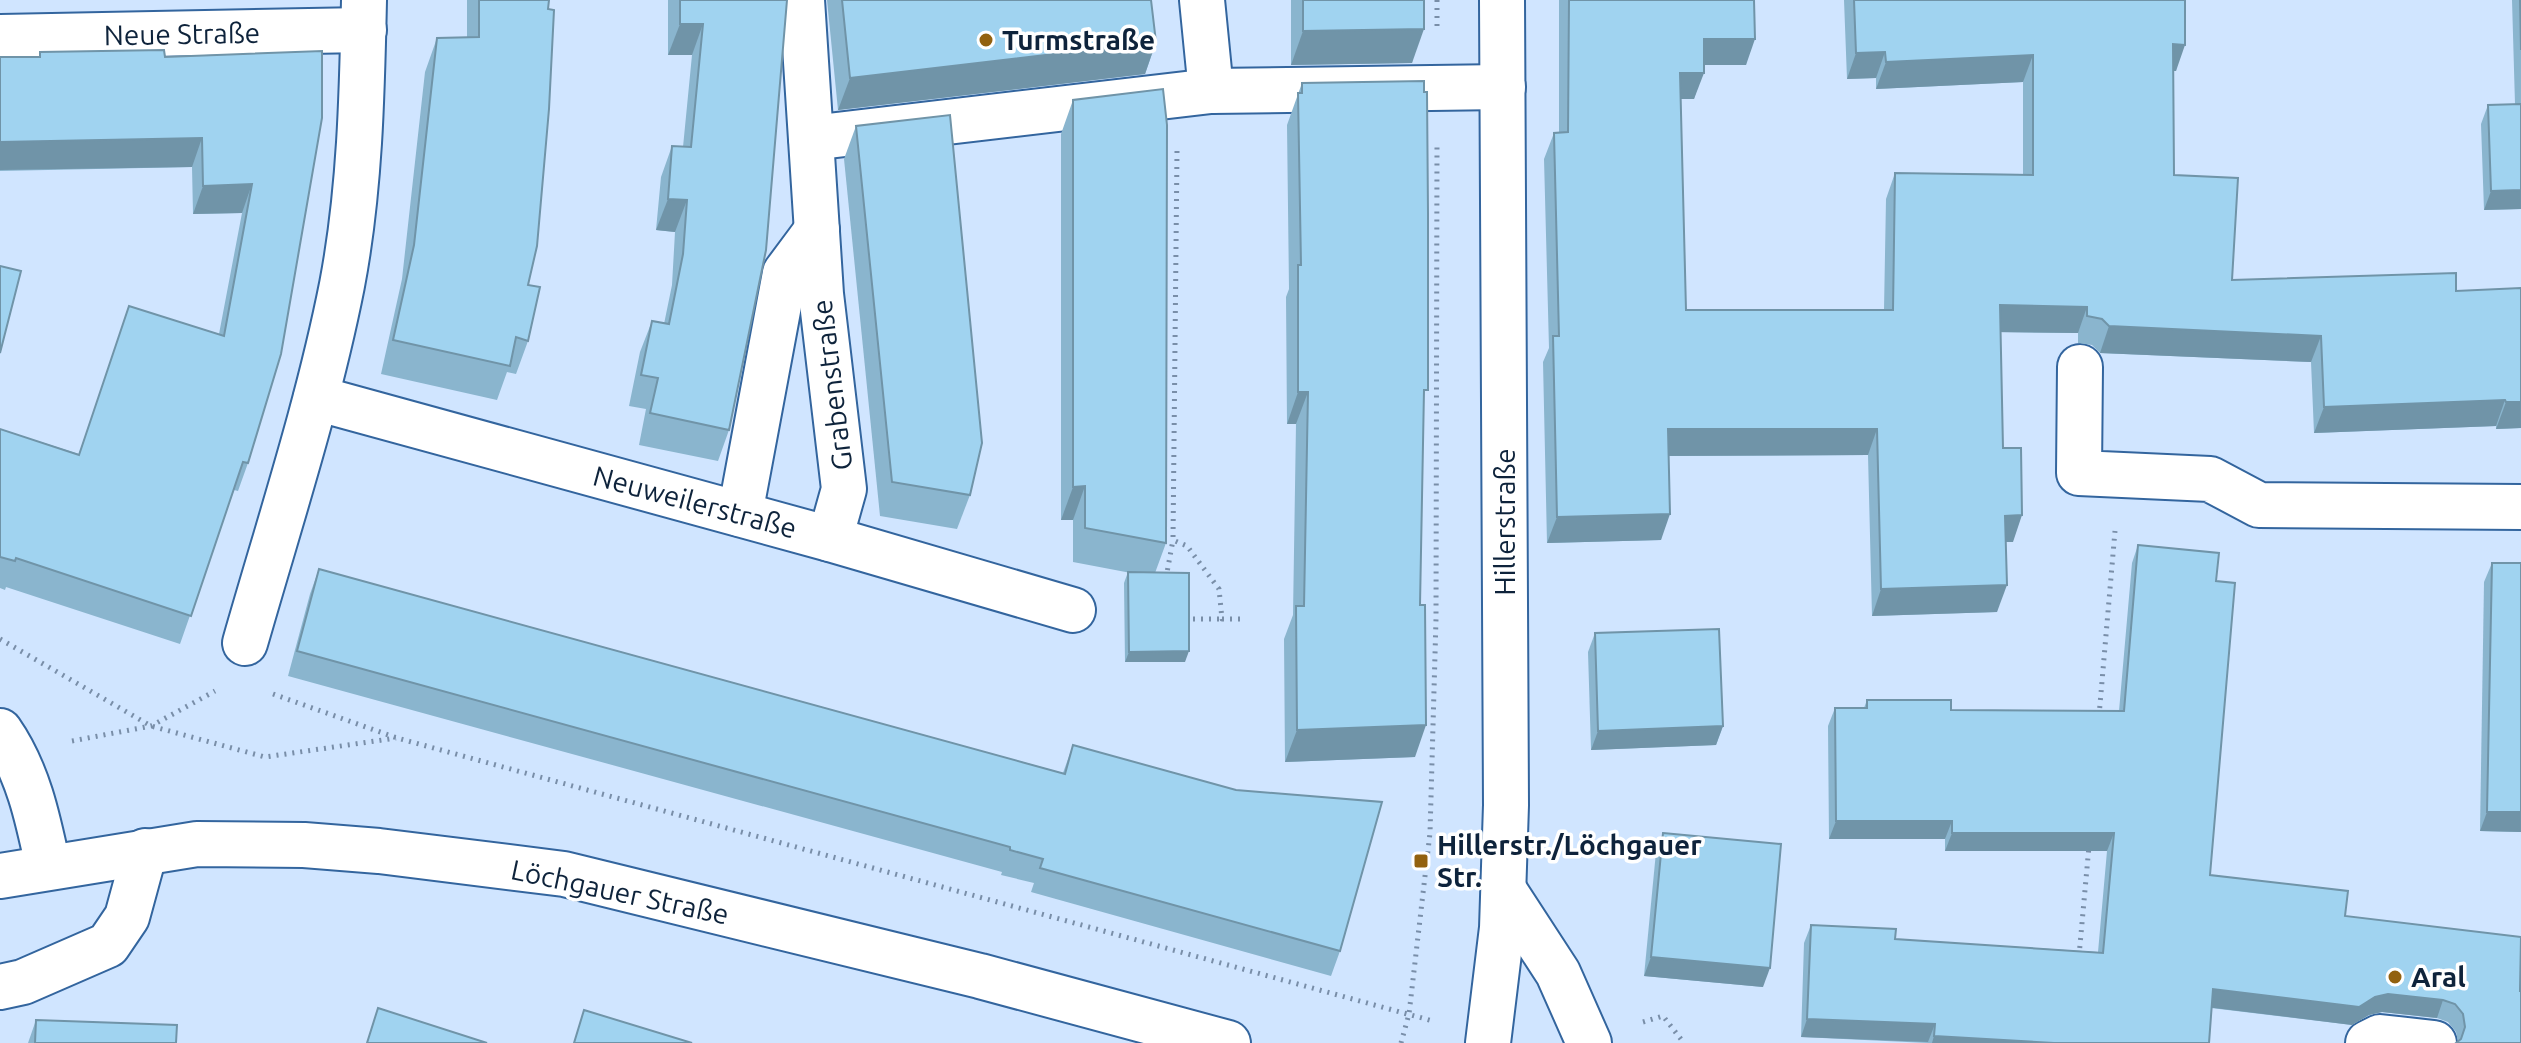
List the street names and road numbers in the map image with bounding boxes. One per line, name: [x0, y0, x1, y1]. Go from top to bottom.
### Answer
street label: Neue Straße: [104, 17, 260, 50]
street label: Grabenstraße: [806, 298, 857, 472]
street label: Hillerstraße: [1489, 448, 1520, 596]
street label: Neuweilerstraße: [590, 459, 800, 544]
street label: Löchgauer Straße: [509, 853, 732, 930]

